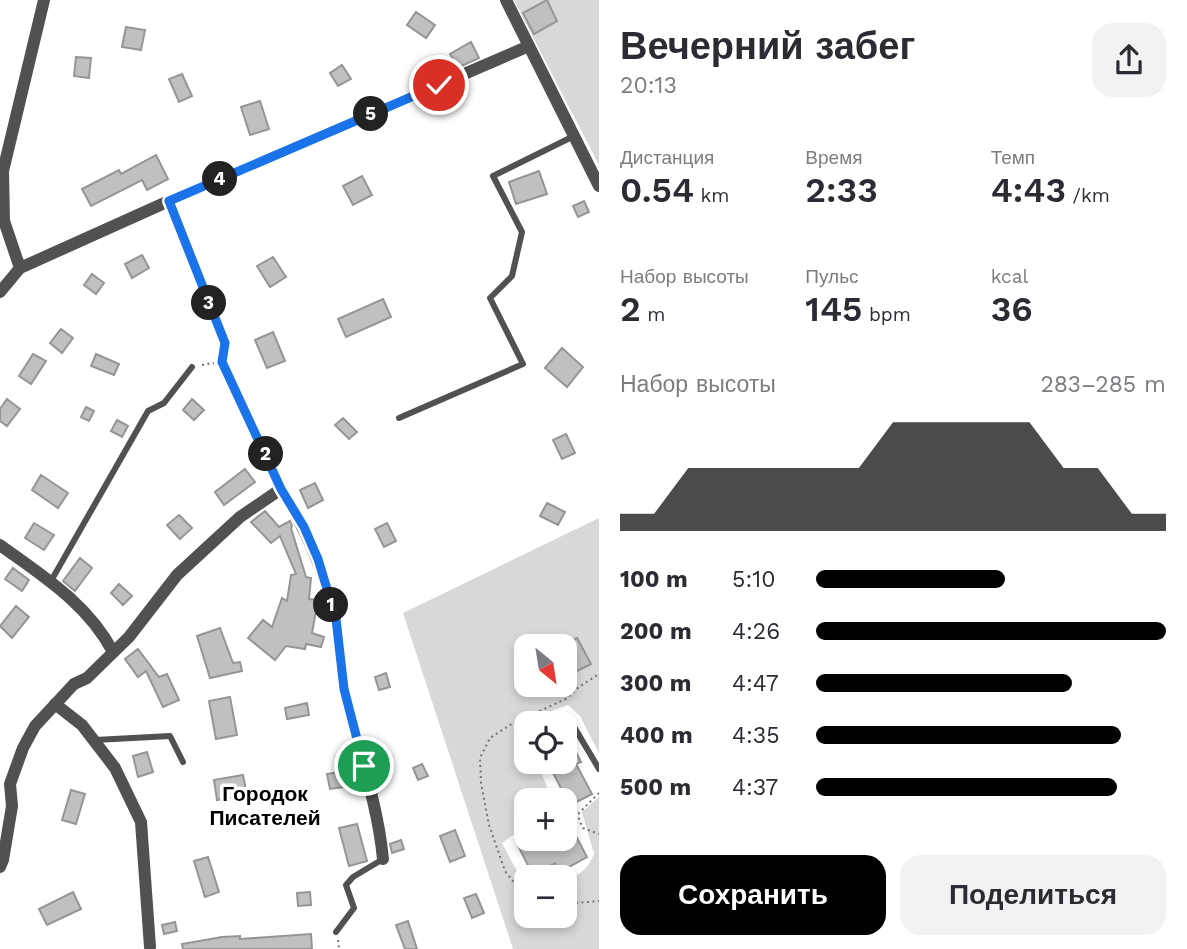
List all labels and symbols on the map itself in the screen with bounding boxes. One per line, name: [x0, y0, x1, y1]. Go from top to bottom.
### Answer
pin: [409, 55, 469, 115]
pin: 5: [354, 96, 388, 132]
pin: 4: [202, 162, 238, 196]
pin: 3: [192, 286, 227, 320]
pin: 2: [248, 436, 284, 472]
pin: 1: [314, 588, 348, 622]
north arrow: [514, 634, 578, 696]
pin: [334, 736, 394, 796]
district label: Городок Писателей: [209, 781, 321, 830]

